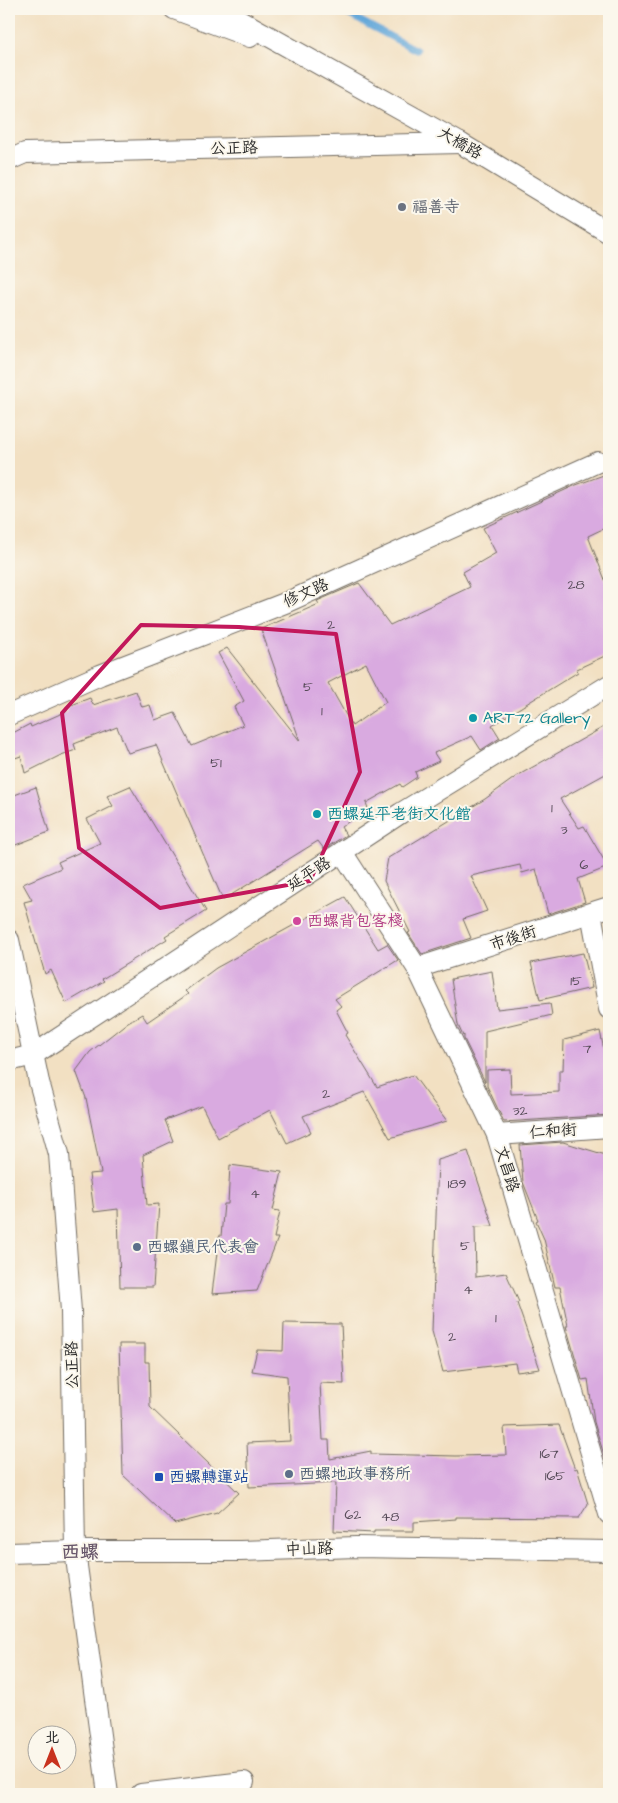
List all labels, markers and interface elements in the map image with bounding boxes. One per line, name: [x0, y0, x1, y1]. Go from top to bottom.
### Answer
street label: 大橋路: [434, 121, 486, 165]
street label: 公正路: [210, 137, 258, 159]
place label: 福善寺: [412, 196, 460, 218]
marker: 福善寺: [396, 201, 408, 213]
street label: 修文路: [280, 573, 332, 613]
house number: 28: [567, 575, 585, 595]
house number: 2: [327, 615, 335, 635]
house number: 5: [303, 677, 313, 697]
house number: 1: [321, 701, 323, 721]
place label: ART72 Gallery: [483, 707, 591, 730]
marker: ART72 Gallery: [467, 712, 479, 724]
house number: 51: [210, 753, 222, 773]
house number: 1: [551, 798, 553, 818]
place label: 西螺延平老街文化館: [327, 803, 471, 825]
marker: 西螺延平老街文化館: [311, 808, 323, 820]
house number: 3: [560, 820, 568, 840]
street label: 延平路: [283, 852, 335, 896]
house number: 6: [580, 855, 589, 875]
place label: 西螺背包客棧: [307, 910, 403, 932]
marker: 西螺背包客棧: [291, 915, 303, 927]
street label: 市後街: [487, 920, 539, 956]
house number: 15: [570, 971, 582, 991]
house number: 7: [583, 1039, 592, 1059]
house number: 2: [322, 1084, 330, 1104]
house number: 32: [512, 1101, 528, 1121]
street label: 仁和街: [528, 1118, 578, 1144]
street label: 文昌路: [489, 1143, 525, 1195]
house number: 189: [448, 1174, 466, 1194]
house number: 4: [250, 1184, 260, 1204]
place label: 西螺鎮民代表會: [147, 1236, 259, 1258]
house number: 5: [460, 1236, 470, 1256]
marker: 西螺鎮民代表會: [131, 1241, 143, 1253]
house number: 4: [463, 1280, 473, 1300]
house number: 1: [495, 1308, 497, 1328]
house number: 2: [448, 1327, 456, 1347]
street label: 公正路: [61, 1341, 83, 1389]
house number: 167: [539, 1444, 559, 1464]
place label: 西螺地政事務所: [299, 1463, 411, 1485]
place label: 西螺轉運站: [169, 1466, 249, 1488]
house number: 165: [545, 1466, 565, 1486]
marker: 西螺地政事務所: [283, 1468, 295, 1480]
marker: 西螺轉運站: [153, 1471, 165, 1483]
house number: 62: [345, 1505, 361, 1525]
house number: 48: [381, 1507, 399, 1527]
street label: 中山路: [285, 1537, 333, 1561]
district label: 西螺: [61, 1539, 99, 1566]
north arrow: [28, 1726, 78, 1776]
text: 北: [45, 1728, 59, 1748]

